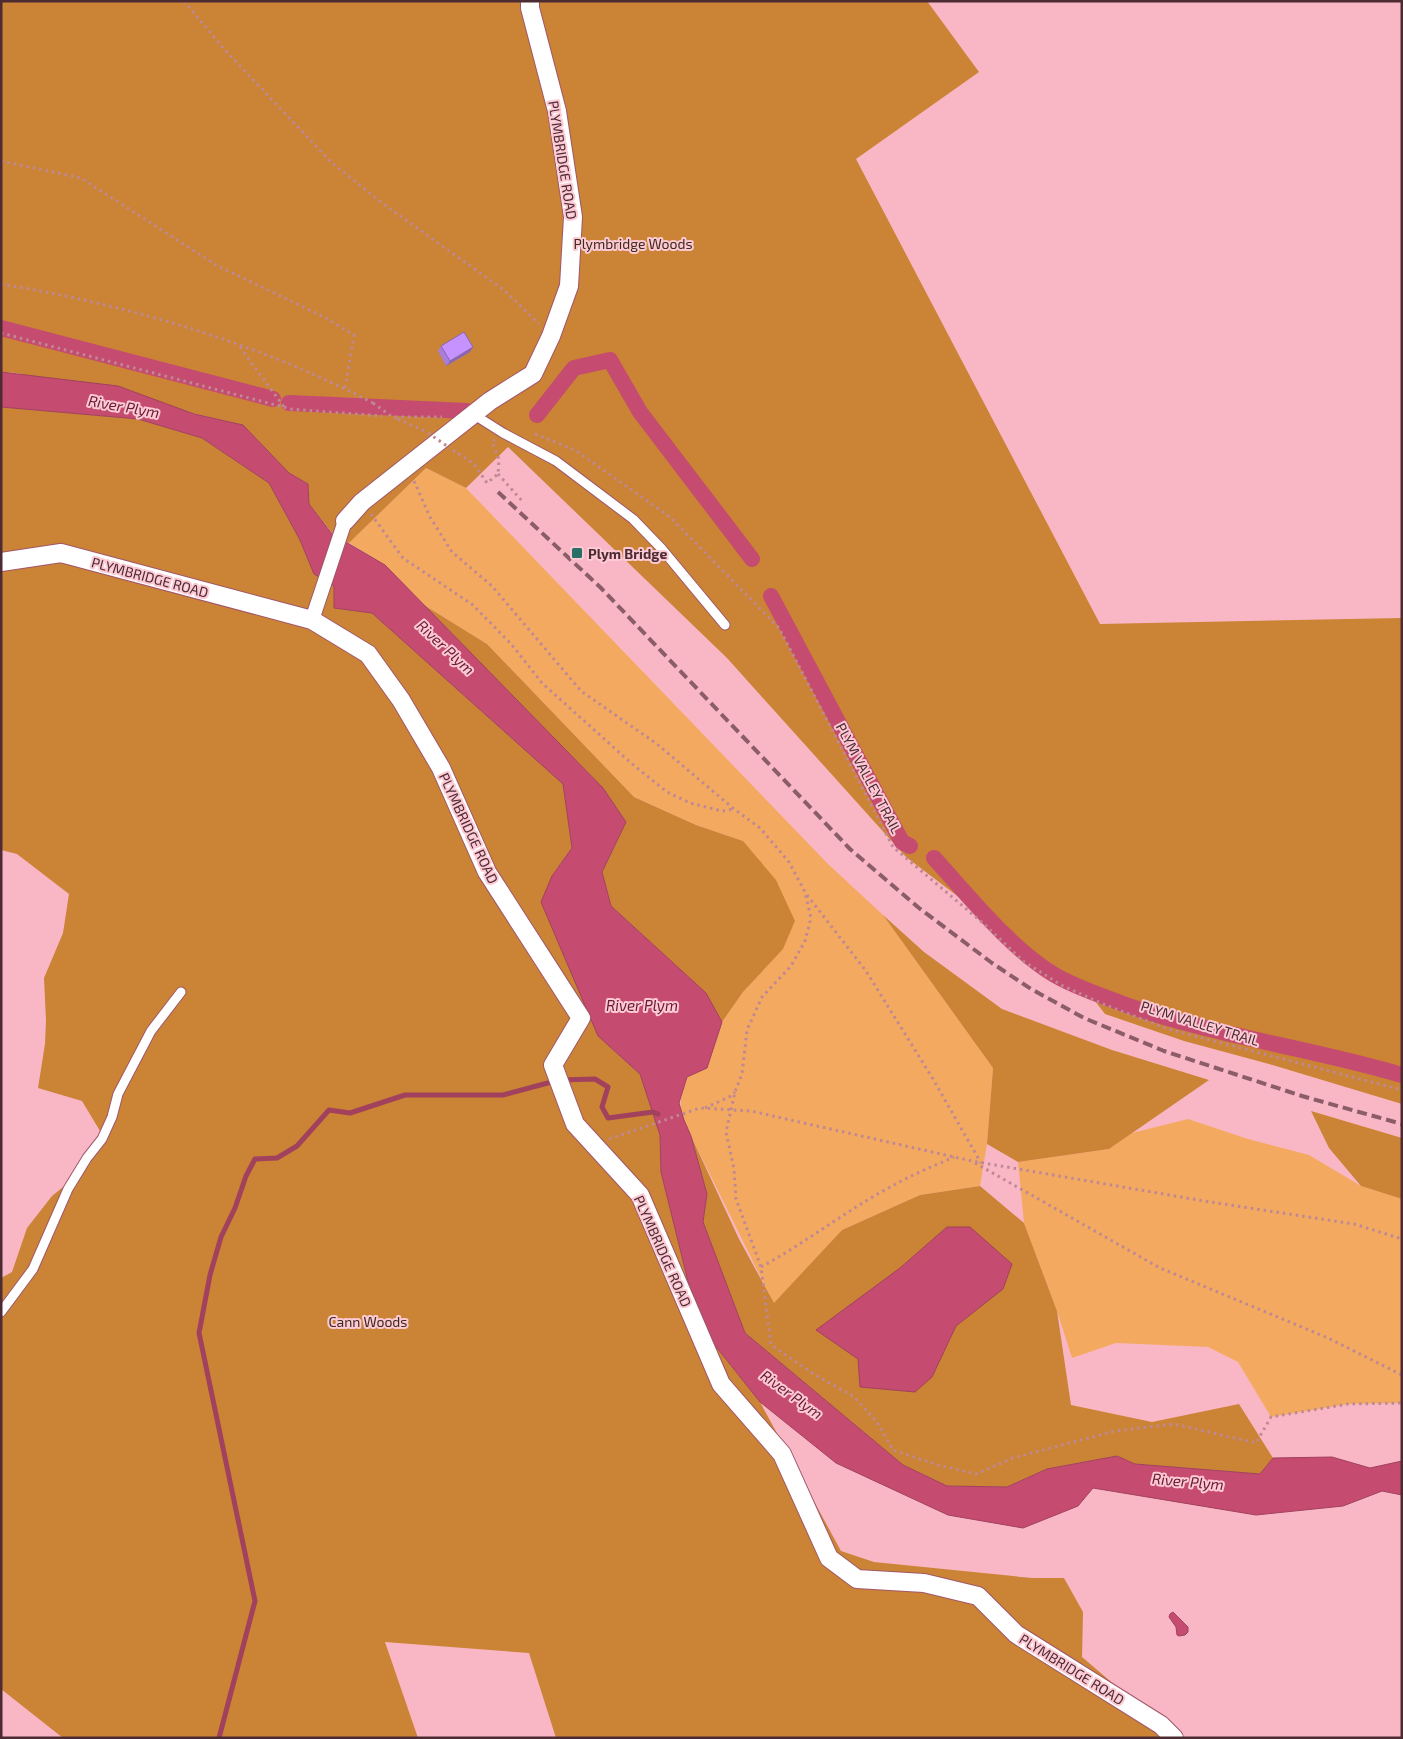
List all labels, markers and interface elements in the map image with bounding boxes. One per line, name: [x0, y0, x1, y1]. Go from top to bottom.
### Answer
street label: PLYMBRIDGE ROAD: [545, 99, 581, 221]
park label: Plymbridge Woods: [573, 235, 693, 252]
water label: River Plym: [87, 391, 161, 422]
place label: Plym Bridge: [588, 545, 667, 562]
marker: Plym Bridge: [570, 546, 584, 560]
street label: PLYMBRIDGE ROAD: [90, 553, 210, 601]
water label: River Plym: [413, 616, 478, 679]
street label: PLYM VALLEY TRAIL: [833, 720, 905, 836]
street label: PLYMBRIDGE ROAD: [436, 770, 502, 886]
water label: River Plym: [606, 996, 678, 1015]
street label: PLYM VALLEY TRAIL: [1139, 997, 1261, 1049]
street label: PLYMBRIDGE ROAD: [631, 1193, 695, 1309]
park label: Cann Woods: [329, 1313, 407, 1330]
water label: River Plym: [757, 1366, 826, 1423]
water label: River Plym: [1151, 1469, 1225, 1494]
street label: PLYMBRIDGE ROAD: [1016, 1630, 1128, 1708]

